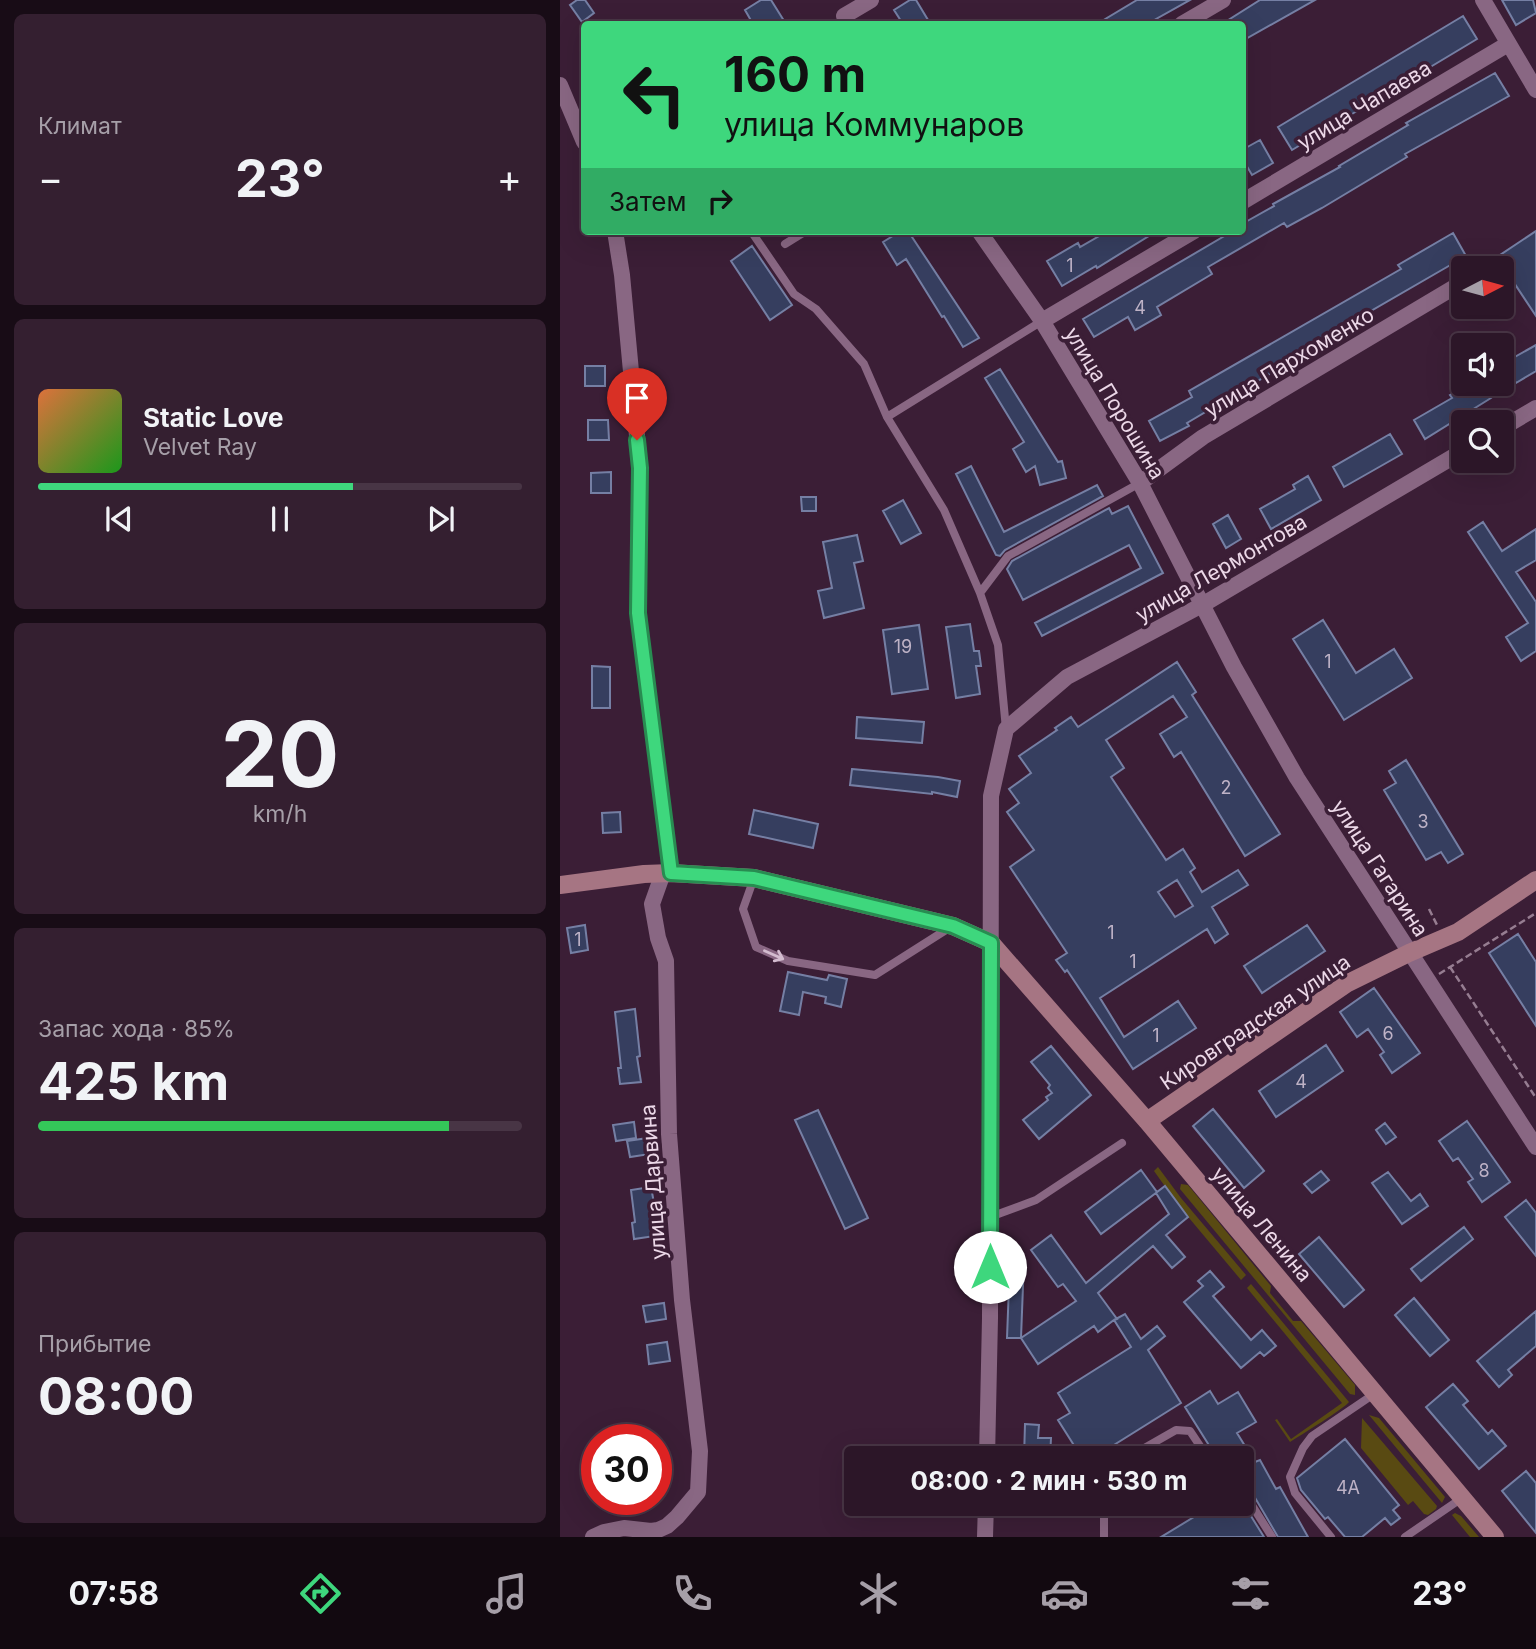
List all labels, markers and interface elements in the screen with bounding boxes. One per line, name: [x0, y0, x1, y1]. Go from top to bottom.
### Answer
text: 160 m: [724, 45, 866, 104]
icon: left: [609, 49, 700, 140]
street label: улица Чапаева: [1292, 55, 1436, 155]
text: улица Коммунаров: [724, 105, 1024, 144]
text: Климат: [38, 112, 122, 140]
text: 23°: [235, 147, 325, 210]
text: −: [38, 155, 63, 201]
text: +: [497, 155, 522, 201]
icon: right: [701, 182, 739, 220]
text: Затем: [609, 186, 687, 217]
house number: 1: [1066, 255, 1074, 276]
north arrow: [1451, 256, 1514, 318]
map controls: [1451, 256, 1514, 473]
house number: 4: [1134, 297, 1146, 318]
street label: улица Пархоменко: [1200, 302, 1378, 422]
street label: улица Порошина: [1060, 322, 1170, 484]
button: sound: [1451, 333, 1514, 396]
pin: [607, 368, 667, 440]
icon: arrive: [618, 379, 656, 417]
text: Static Love: [143, 402, 284, 433]
button: search: [1451, 410, 1514, 473]
text: Velvet Ray: [143, 433, 257, 461]
icon: previous: [100, 500, 138, 538]
icon: pause: [261, 500, 299, 538]
icon: next: [422, 500, 460, 538]
street label: улица Лермонтова: [1131, 509, 1311, 627]
house number: 19: [894, 636, 912, 657]
house number: 1: [1324, 651, 1332, 672]
text: 20: [221, 699, 339, 809]
house number: 2: [1221, 777, 1231, 798]
street label: улица Гагарина: [1326, 795, 1434, 941]
text: km/h: [253, 800, 307, 828]
house number: 3: [1417, 811, 1429, 832]
house number: 1: [1107, 922, 1115, 943]
house number: 1: [574, 929, 582, 950]
one-way arrow: [763, 949, 784, 962]
street label: Кировградская улица: [1155, 949, 1355, 1095]
house number: 1: [1129, 951, 1137, 972]
text: Запас хода · 85%: [38, 1015, 235, 1043]
house number: 6: [1382, 1023, 1394, 1044]
house number: 1: [1152, 1025, 1160, 1046]
text: 425 km: [38, 1050, 229, 1113]
house number: 4: [1295, 1071, 1307, 1092]
street label: улица Дарвина: [635, 1103, 671, 1261]
house number: 8: [1478, 1160, 1490, 1181]
street label: улица Ленина: [1207, 1161, 1317, 1287]
position arrow: [953, 1230, 1027, 1304]
text: Прибытие: [38, 1330, 151, 1358]
text: 08:00: [38, 1365, 194, 1428]
speed limit sign: 30: [581, 1424, 672, 1515]
text: 08:00 · 2 мин · 530 m: [910, 1465, 1188, 1496]
house number: 4А: [1336, 1477, 1360, 1498]
icon: directions: [296, 1569, 345, 1618]
icon: music: [482, 1569, 531, 1618]
icon: phone: [668, 1569, 717, 1618]
icon: climate: [854, 1569, 903, 1618]
icon: car: [1040, 1569, 1089, 1618]
icon: filters: [1226, 1569, 1275, 1618]
text: 07:58: [69, 1574, 159, 1613]
text: 23°: [1412, 1574, 1467, 1613]

